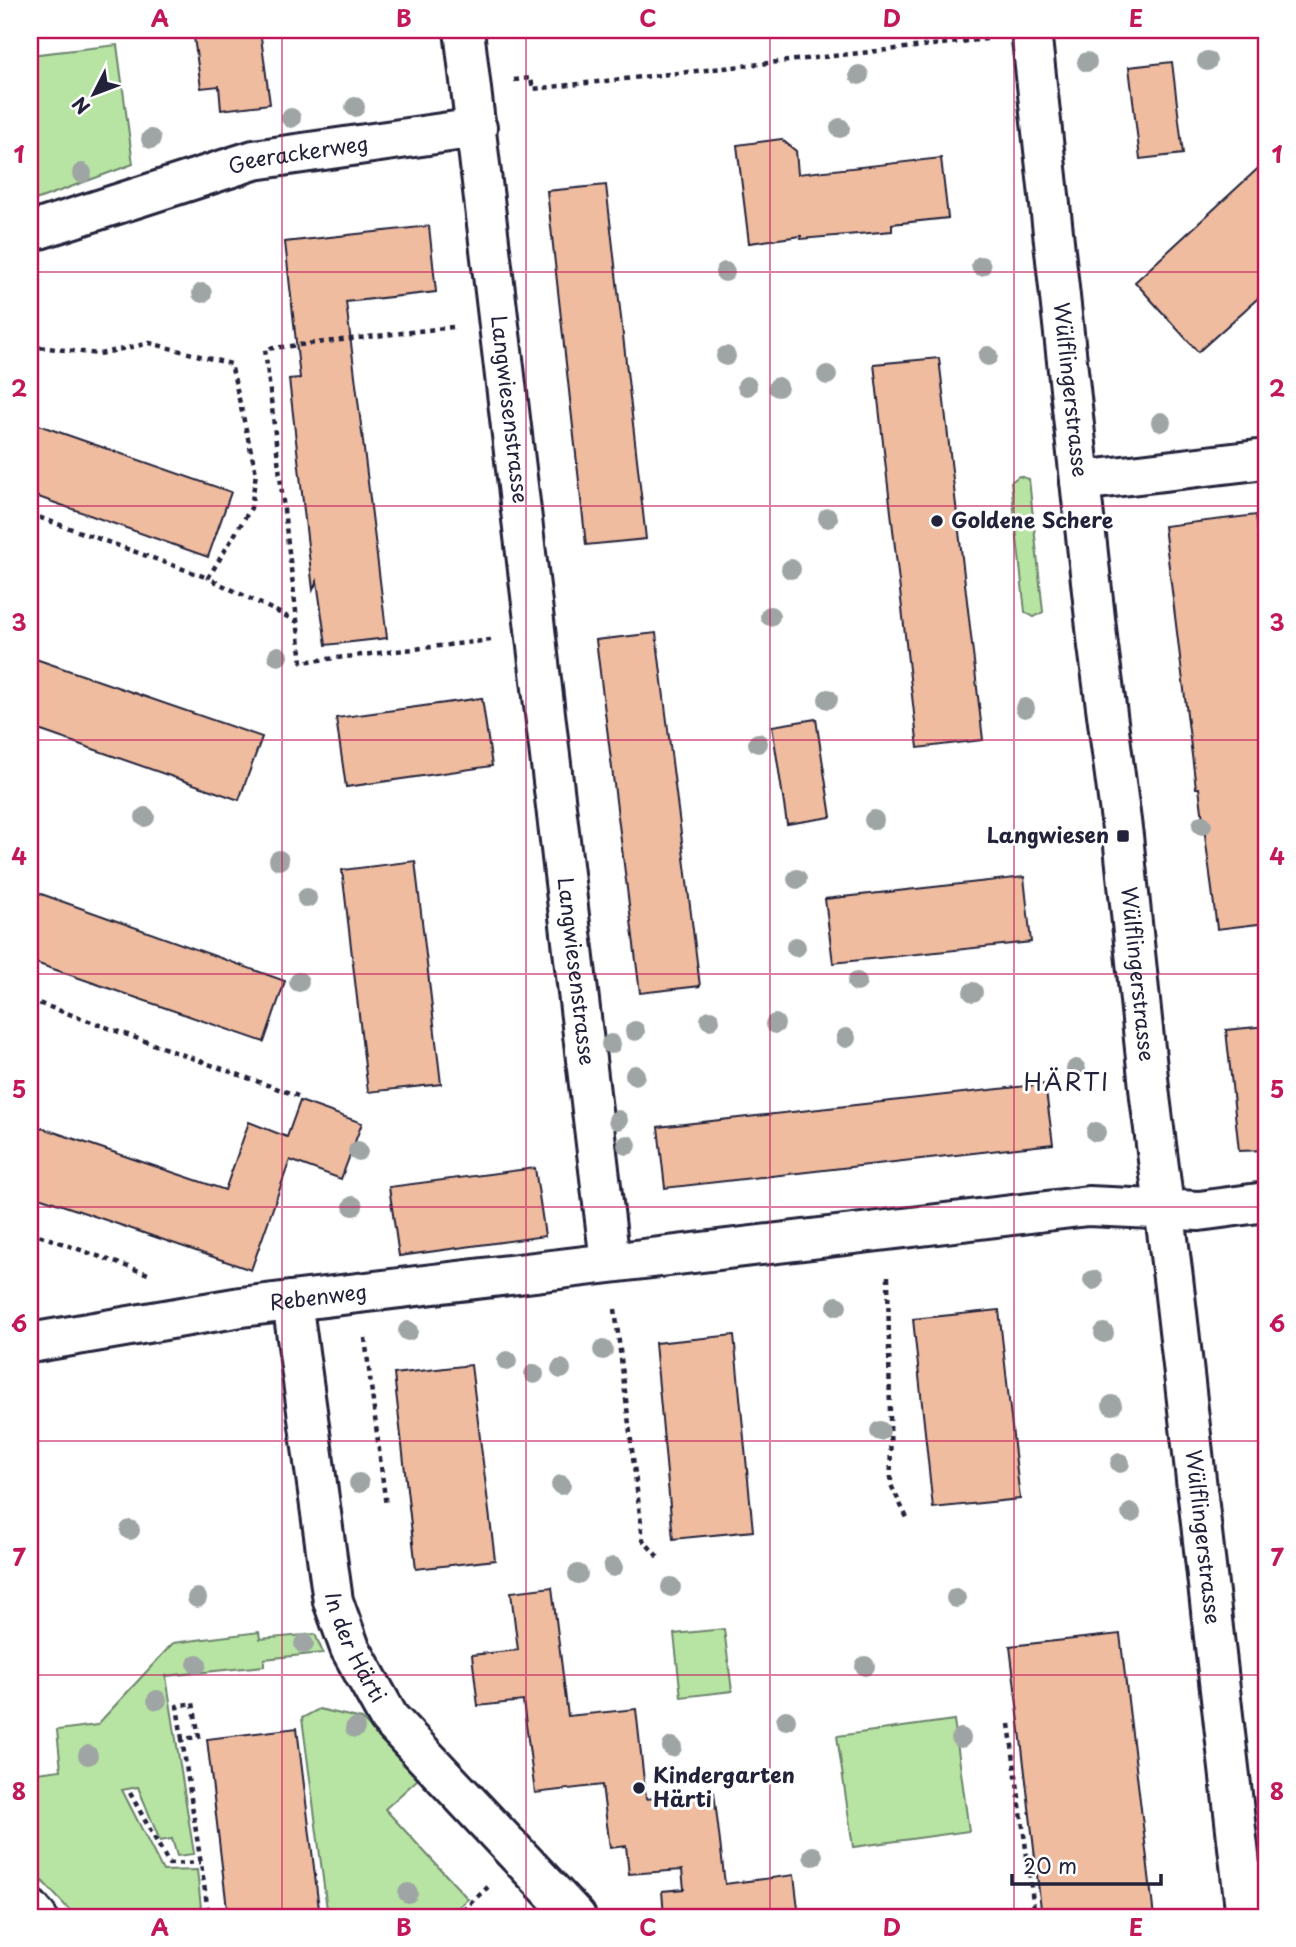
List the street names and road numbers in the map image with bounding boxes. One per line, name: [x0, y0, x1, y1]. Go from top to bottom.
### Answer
street label: Geerackerweg: [224, 126, 370, 181]
street label: Wülflingerstrasse: [1047, 301, 1098, 479]
street label: Langwiesenstrasse: [484, 313, 538, 505]
street label: Langwiesenstrasse: [551, 875, 605, 1067]
street label: Wülflingerstrasse: [1114, 885, 1164, 1063]
street label: Rebenweg: [268, 1274, 369, 1317]
street label: Wülflingerstrasse: [1179, 1448, 1230, 1626]
street label: In der Härti: [318, 1590, 395, 1708]

